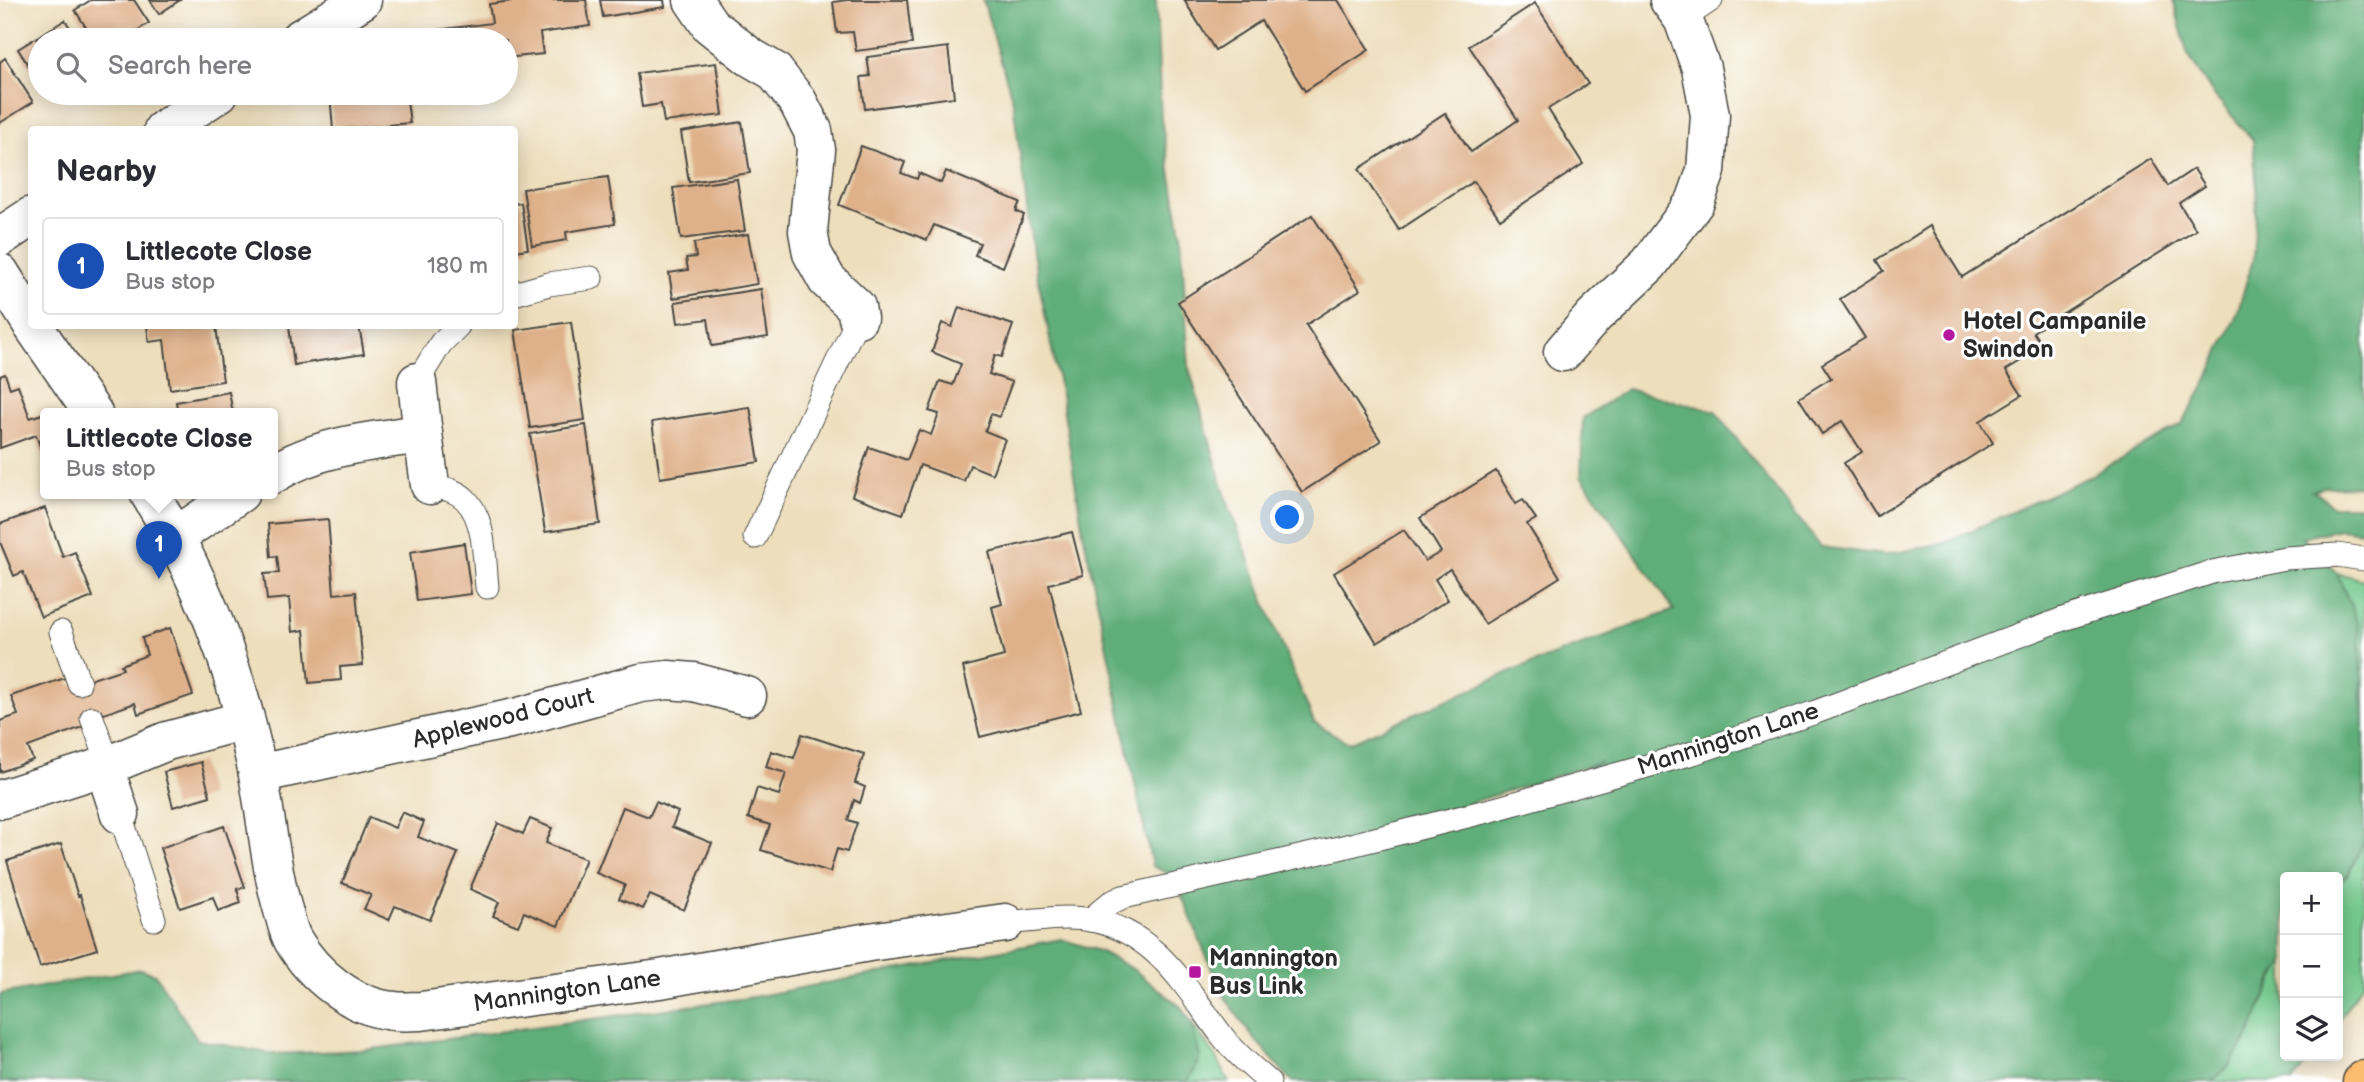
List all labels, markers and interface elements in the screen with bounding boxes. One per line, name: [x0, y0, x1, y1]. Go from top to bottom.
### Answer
search box: [28, 28, 518, 105]
icon: search: [52, 48, 90, 86]
text: Search here: [108, 51, 252, 82]
text: Nearby: [56, 154, 156, 190]
text: Littlecote Close: [125, 237, 312, 268]
text: 1: [76, 252, 86, 280]
text: 180 m: [427, 252, 488, 280]
text: Bus stop: [125, 268, 215, 296]
place label: Hotel Campanile Swindon: [1963, 307, 2147, 364]
marker: Hotel Campanile Swindon: [1941, 327, 1957, 343]
popup: [40, 408, 278, 499]
text: Littlecote Close: [65, 424, 253, 455]
text: Bus stop: [65, 455, 156, 483]
your location: [1270, 500, 1304, 534]
pin: 1: [136, 521, 182, 579]
street label: Applewood Court: [410, 681, 597, 755]
street label: Mannington Lane: [1634, 696, 1822, 782]
map controls: [2280, 872, 2343, 1061]
button: +: [2280, 872, 2343, 935]
button: −: [2280, 935, 2343, 998]
place label: Mannington Bus Link: [1209, 944, 1338, 1001]
street label: Mannington Lane: [471, 963, 663, 1019]
marker: Mannington Bus Link: [1187, 964, 1203, 980]
button: layers: [2280, 998, 2343, 1061]

